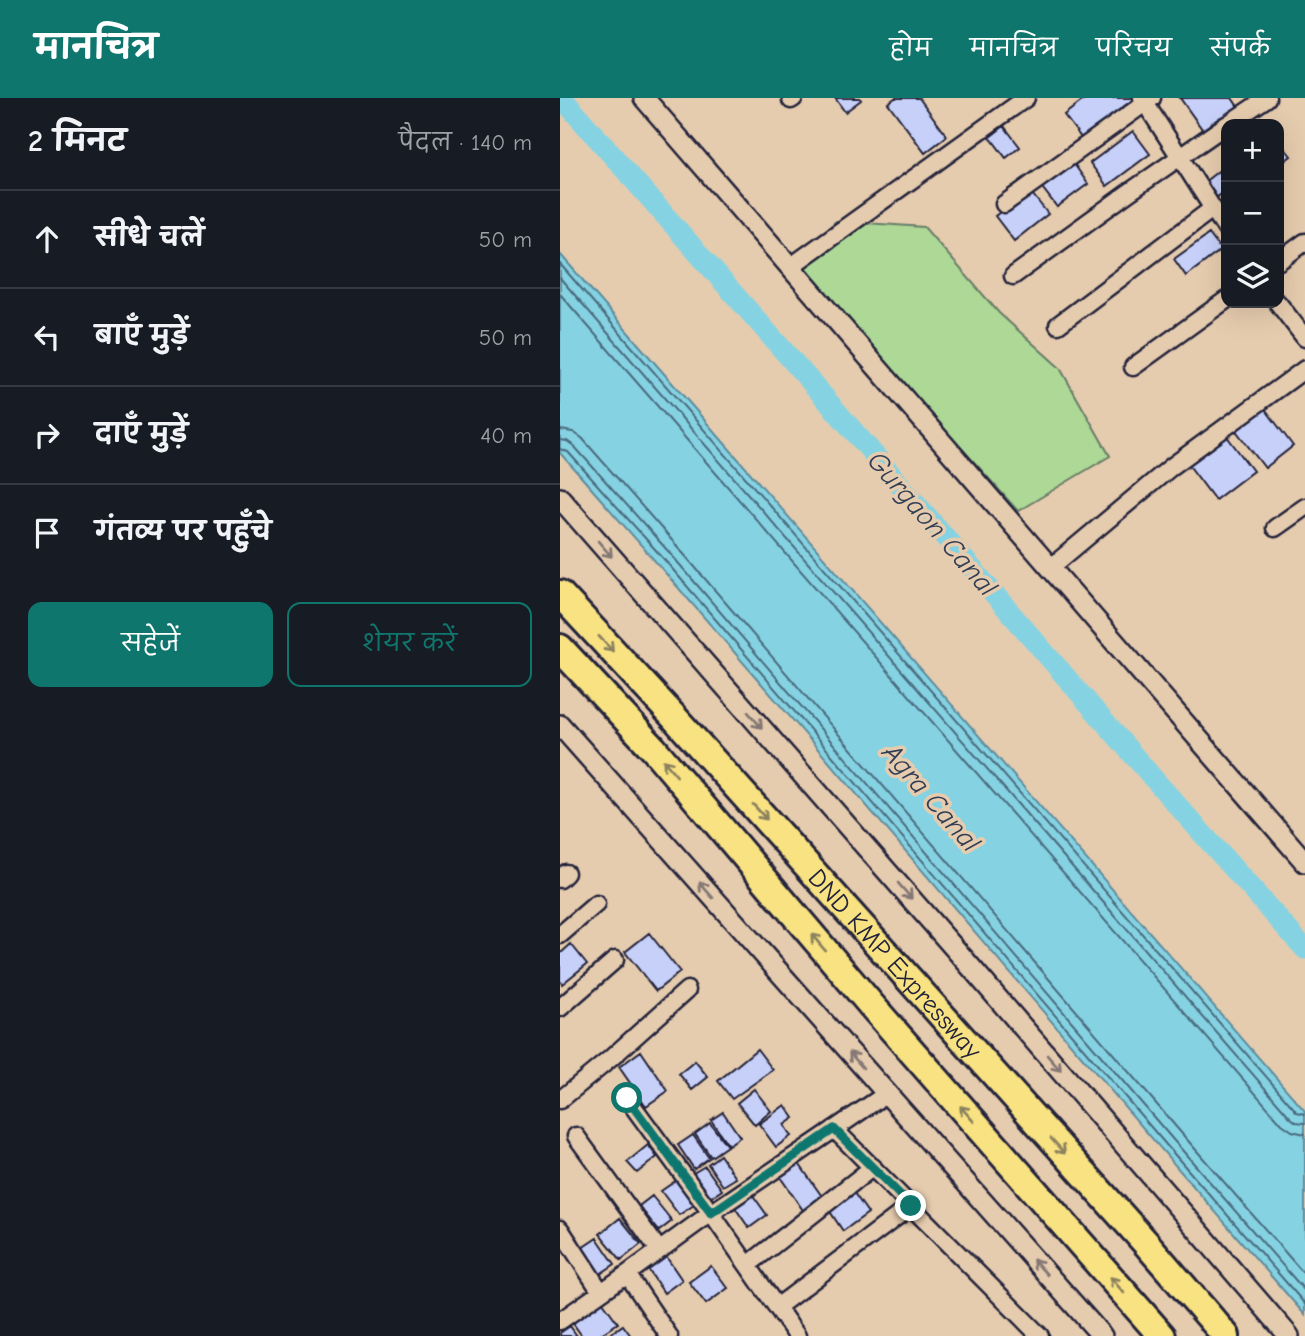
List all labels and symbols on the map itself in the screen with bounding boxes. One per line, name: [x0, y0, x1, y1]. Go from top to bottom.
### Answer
water label: Gurgaon Canal: [861, 445, 1004, 603]
one-way arrow: [597, 540, 613, 558]
one-way arrow: [598, 635, 615, 652]
one-way arrow: [747, 711, 763, 729]
water label: Agra Canal: [875, 736, 987, 859]
one-way arrow: [662, 760, 678, 778]
one-way arrow: [751, 803, 768, 820]
street label: DND KMP Expressway: [802, 863, 988, 1066]
one-way arrow: [698, 881, 714, 899]
one-way arrow: [897, 882, 913, 900]
one-way arrow: [810, 933, 826, 951]
one-way arrow: [848, 1051, 864, 1069]
one-way arrow: [1046, 1054, 1062, 1072]
route start: [611, 1082, 642, 1113]
one-way arrow: [958, 1106, 975, 1123]
one-way arrow: [1050, 1137, 1067, 1154]
route end: [895, 1190, 926, 1221]
one-way arrow: [1032, 1258, 1048, 1276]
one-way arrow: [1109, 1276, 1125, 1294]

